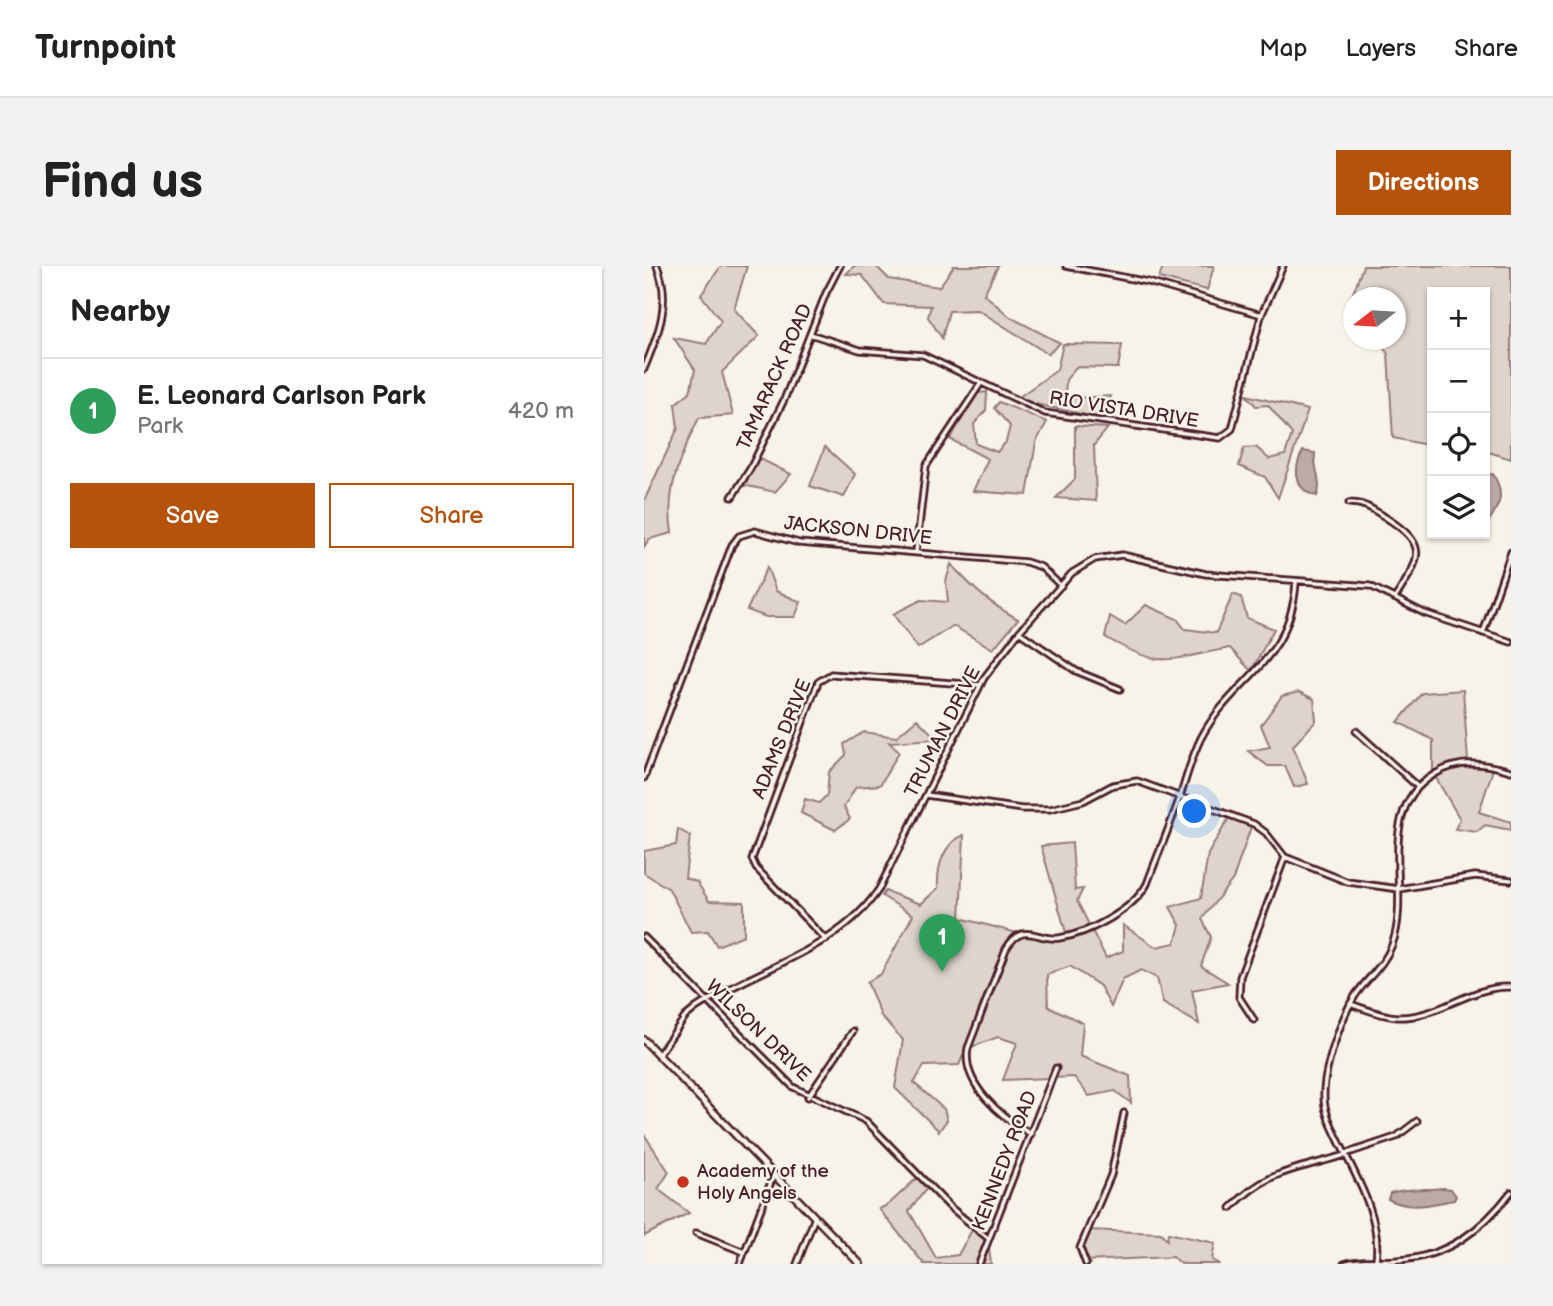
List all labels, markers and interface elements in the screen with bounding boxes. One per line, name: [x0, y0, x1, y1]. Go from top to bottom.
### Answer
text: Turnpoint: [35, 28, 176, 68]
text: Map: [1259, 34, 1307, 63]
text: Layers: [1345, 34, 1416, 63]
text: Share: [1454, 34, 1518, 63]
button: Directions: [1336, 150, 1511, 215]
text: Find us: [42, 153, 203, 212]
north arrow: [1343, 287, 1406, 350]
map controls: [1427, 287, 1490, 539]
button: +: [1427, 287, 1490, 350]
text: Nearby: [70, 294, 170, 330]
street label: TAMARACK ROAD: [732, 300, 818, 454]
button: −: [1427, 350, 1490, 413]
text: E. Leonard Carlson Park: [137, 381, 426, 412]
street label: RIO VISTA DRIVE: [1048, 387, 1200, 433]
text: 1: [88, 397, 98, 425]
text: 420 m: [508, 397, 574, 425]
text: Park: [137, 412, 183, 440]
button: locate: [1427, 413, 1490, 476]
button: layers: [1427, 476, 1490, 539]
button: Save: [70, 483, 315, 548]
button: Share: [329, 483, 574, 548]
street label: JACKSON DRIVE: [783, 512, 933, 550]
street label: TRUMAN DRIVE: [900, 663, 986, 801]
street label: ADAMS DRIVE: [748, 676, 816, 802]
your location: [1177, 794, 1211, 828]
pin: 1: [919, 914, 965, 972]
street label: WILSON DRIVE: [701, 975, 815, 1087]
street label: KENNEDY ROAD: [968, 1088, 1042, 1234]
place label: Academy of the Holy Angels: [697, 1160, 829, 1205]
marker: Academy of the Holy Angels: [675, 1174, 691, 1190]

